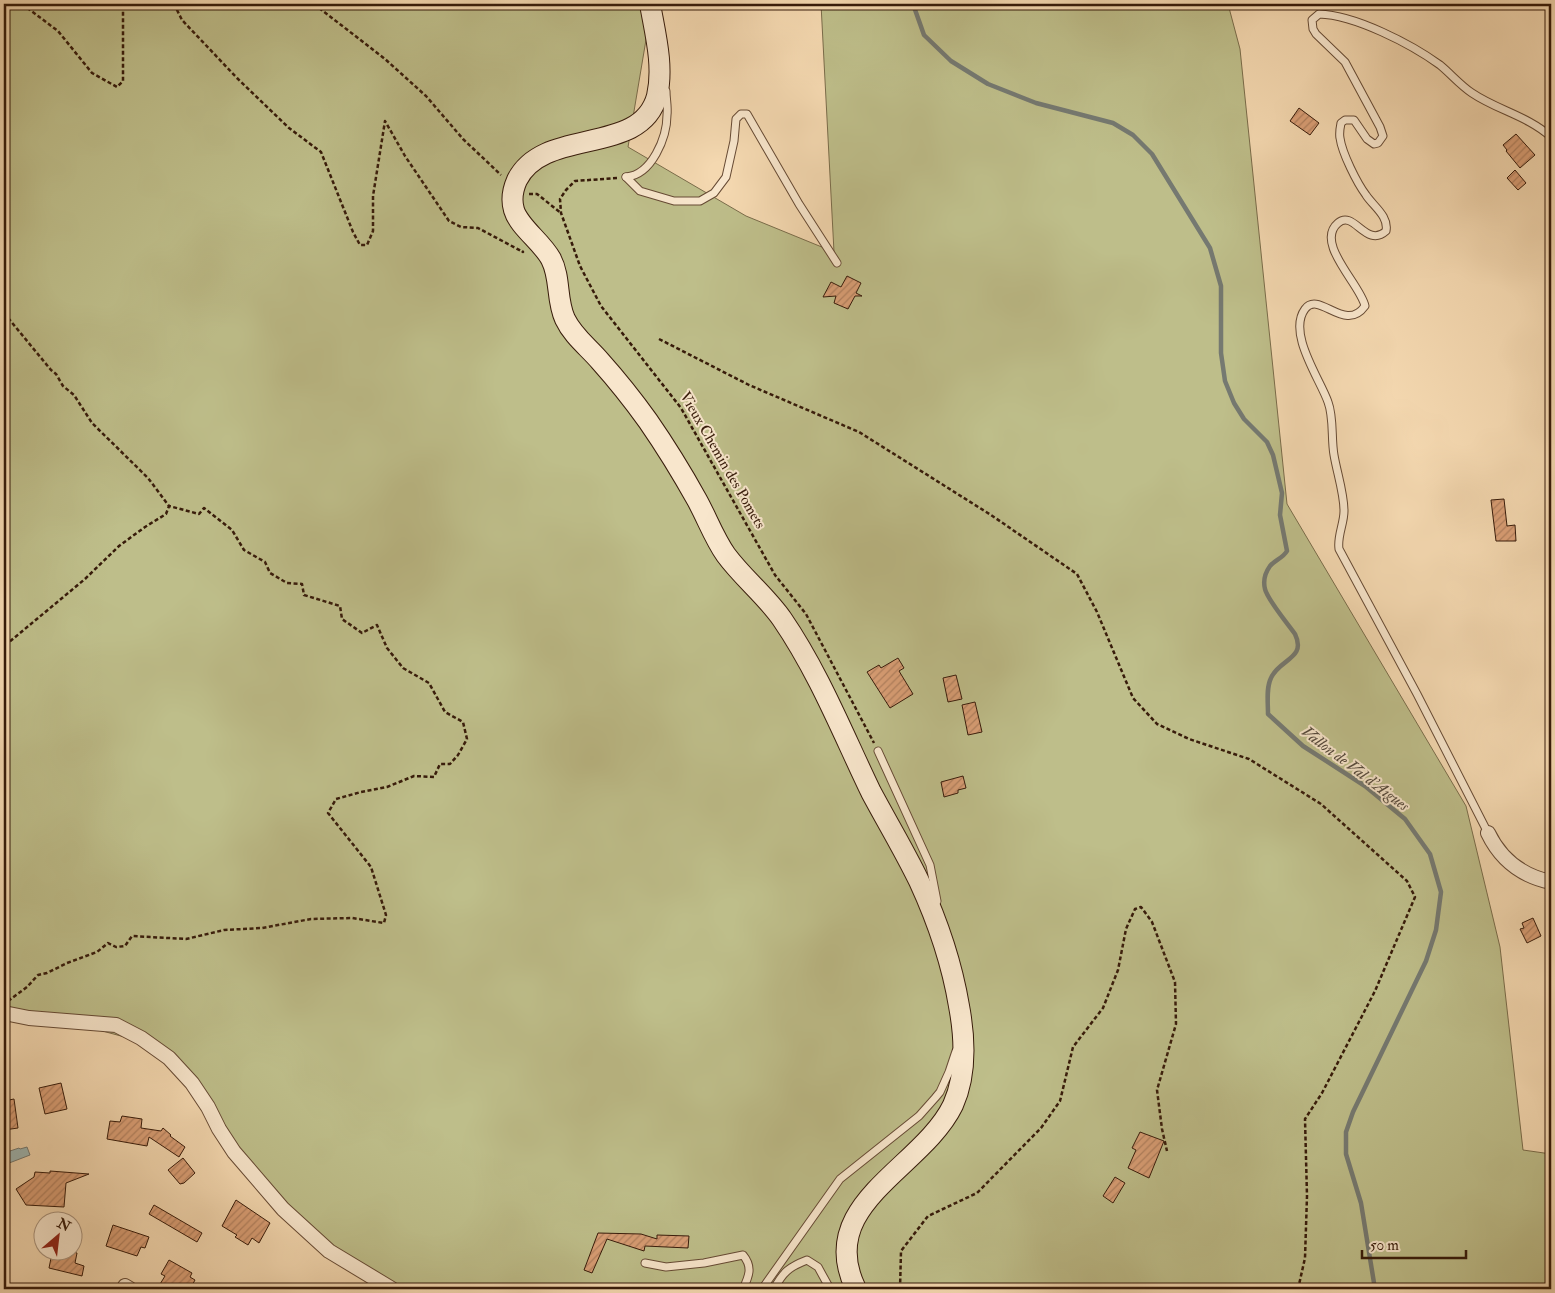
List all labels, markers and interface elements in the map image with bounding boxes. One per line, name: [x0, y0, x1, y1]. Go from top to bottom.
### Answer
street label: Vieux Chemin des Pomets: [675, 388, 770, 532]
water label: Vallon de Val d'Aigues: [1298, 722, 1414, 816]
north arrow: [32, 1210, 82, 1260]
text: N: [53, 1214, 74, 1236]
scale bar: [1362, 1228, 1466, 1260]
text: 50 m: [1370, 1236, 1399, 1255]

